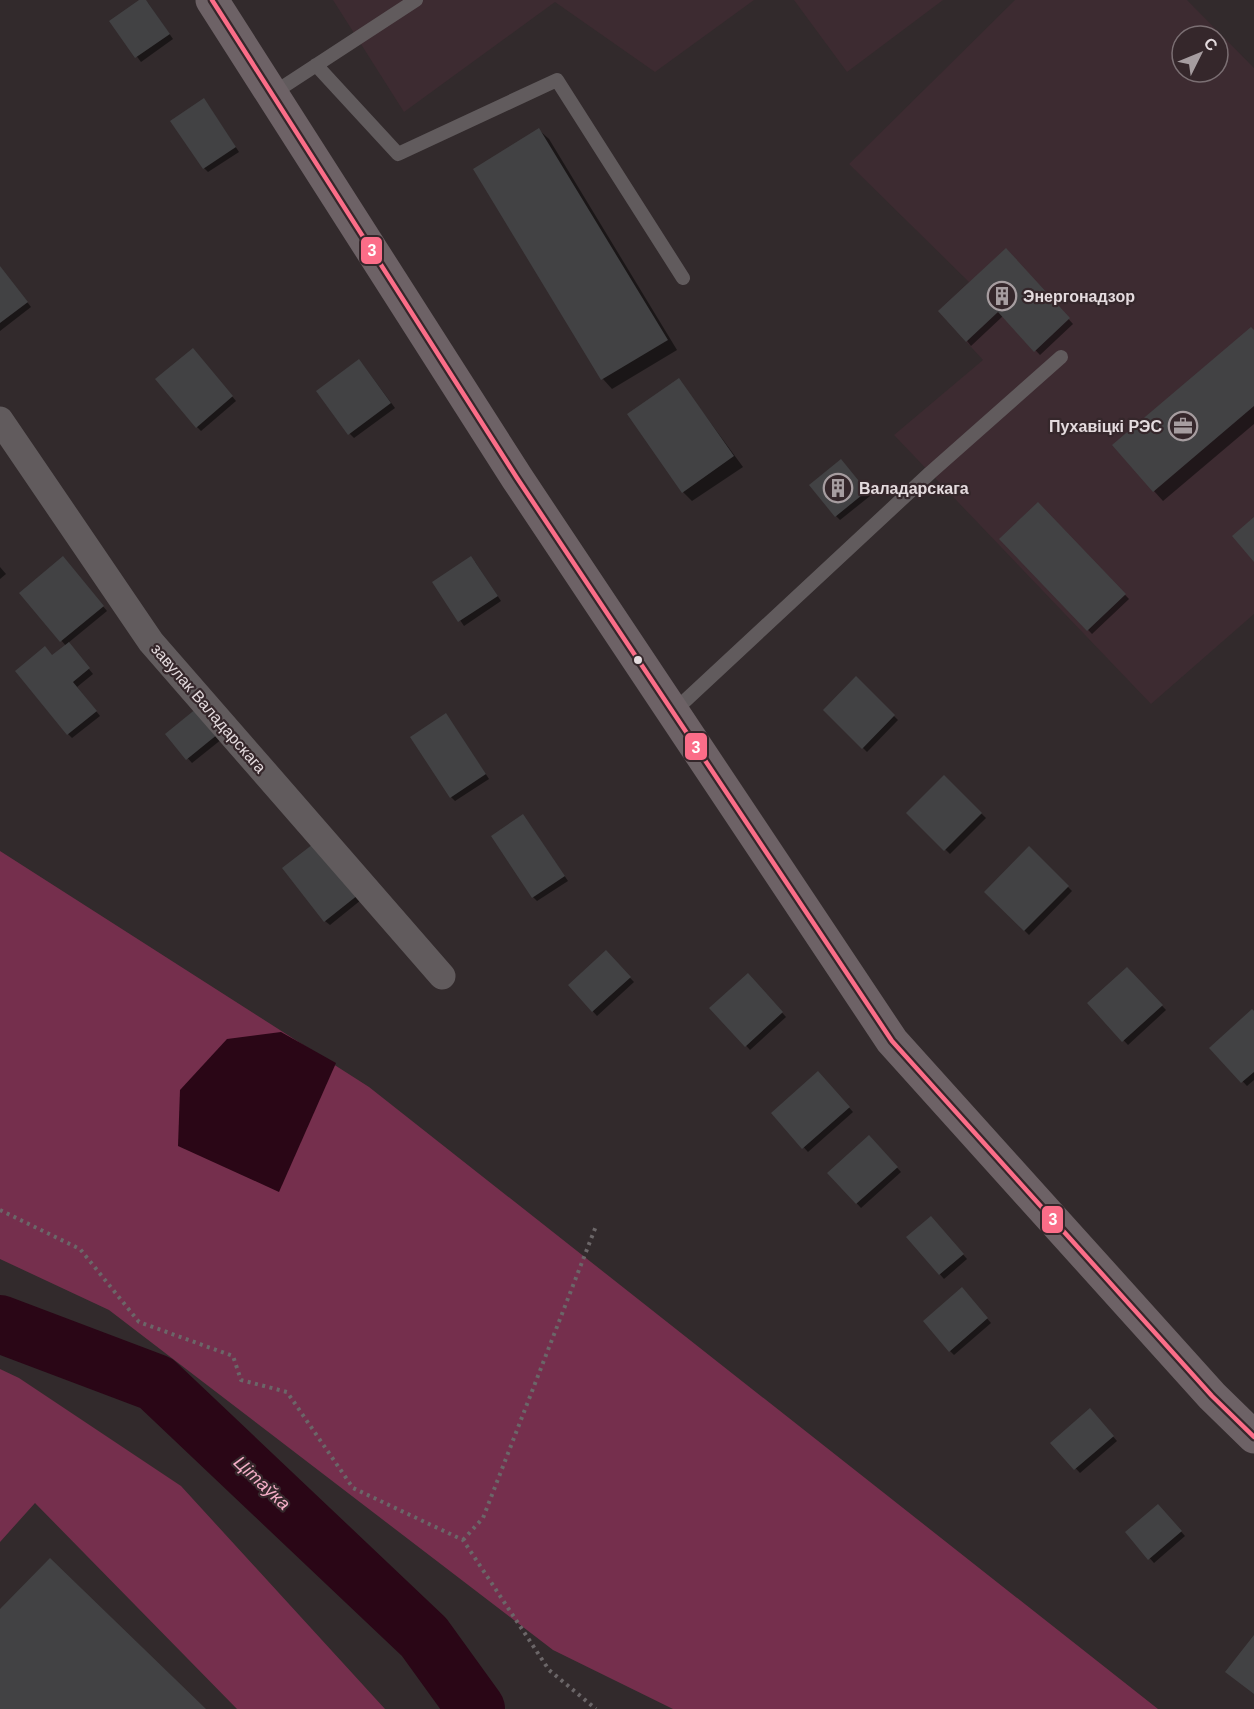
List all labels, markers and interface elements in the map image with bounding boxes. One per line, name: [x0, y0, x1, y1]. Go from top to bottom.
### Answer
north arrow: [1170, 24, 1230, 84]
text: С: [1200, 34, 1221, 54]
line badge: 3: [360, 236, 383, 265]
text: 3: [368, 242, 377, 259]
building icon: Энергонадзор: [986, 280, 1018, 312]
place label: Энергонадзор: [1023, 288, 1135, 305]
office icon: Пухавіцкі РЭС: [1167, 410, 1199, 442]
place label: Пухавіцкі РЭС: [1049, 418, 1162, 435]
building icon: Валадарскага: [822, 472, 854, 504]
place label: Валадарскага: [859, 480, 969, 497]
street label: завулак Валадарскага: [148, 640, 269, 776]
unlabelled marker: [632, 654, 644, 666]
line badge: 3: [684, 732, 708, 761]
text: 3: [692, 739, 701, 756]
line badge: 3: [1041, 1205, 1064, 1234]
text: 3: [1049, 1211, 1058, 1228]
water label: Цітаўка: [230, 1452, 294, 1514]

